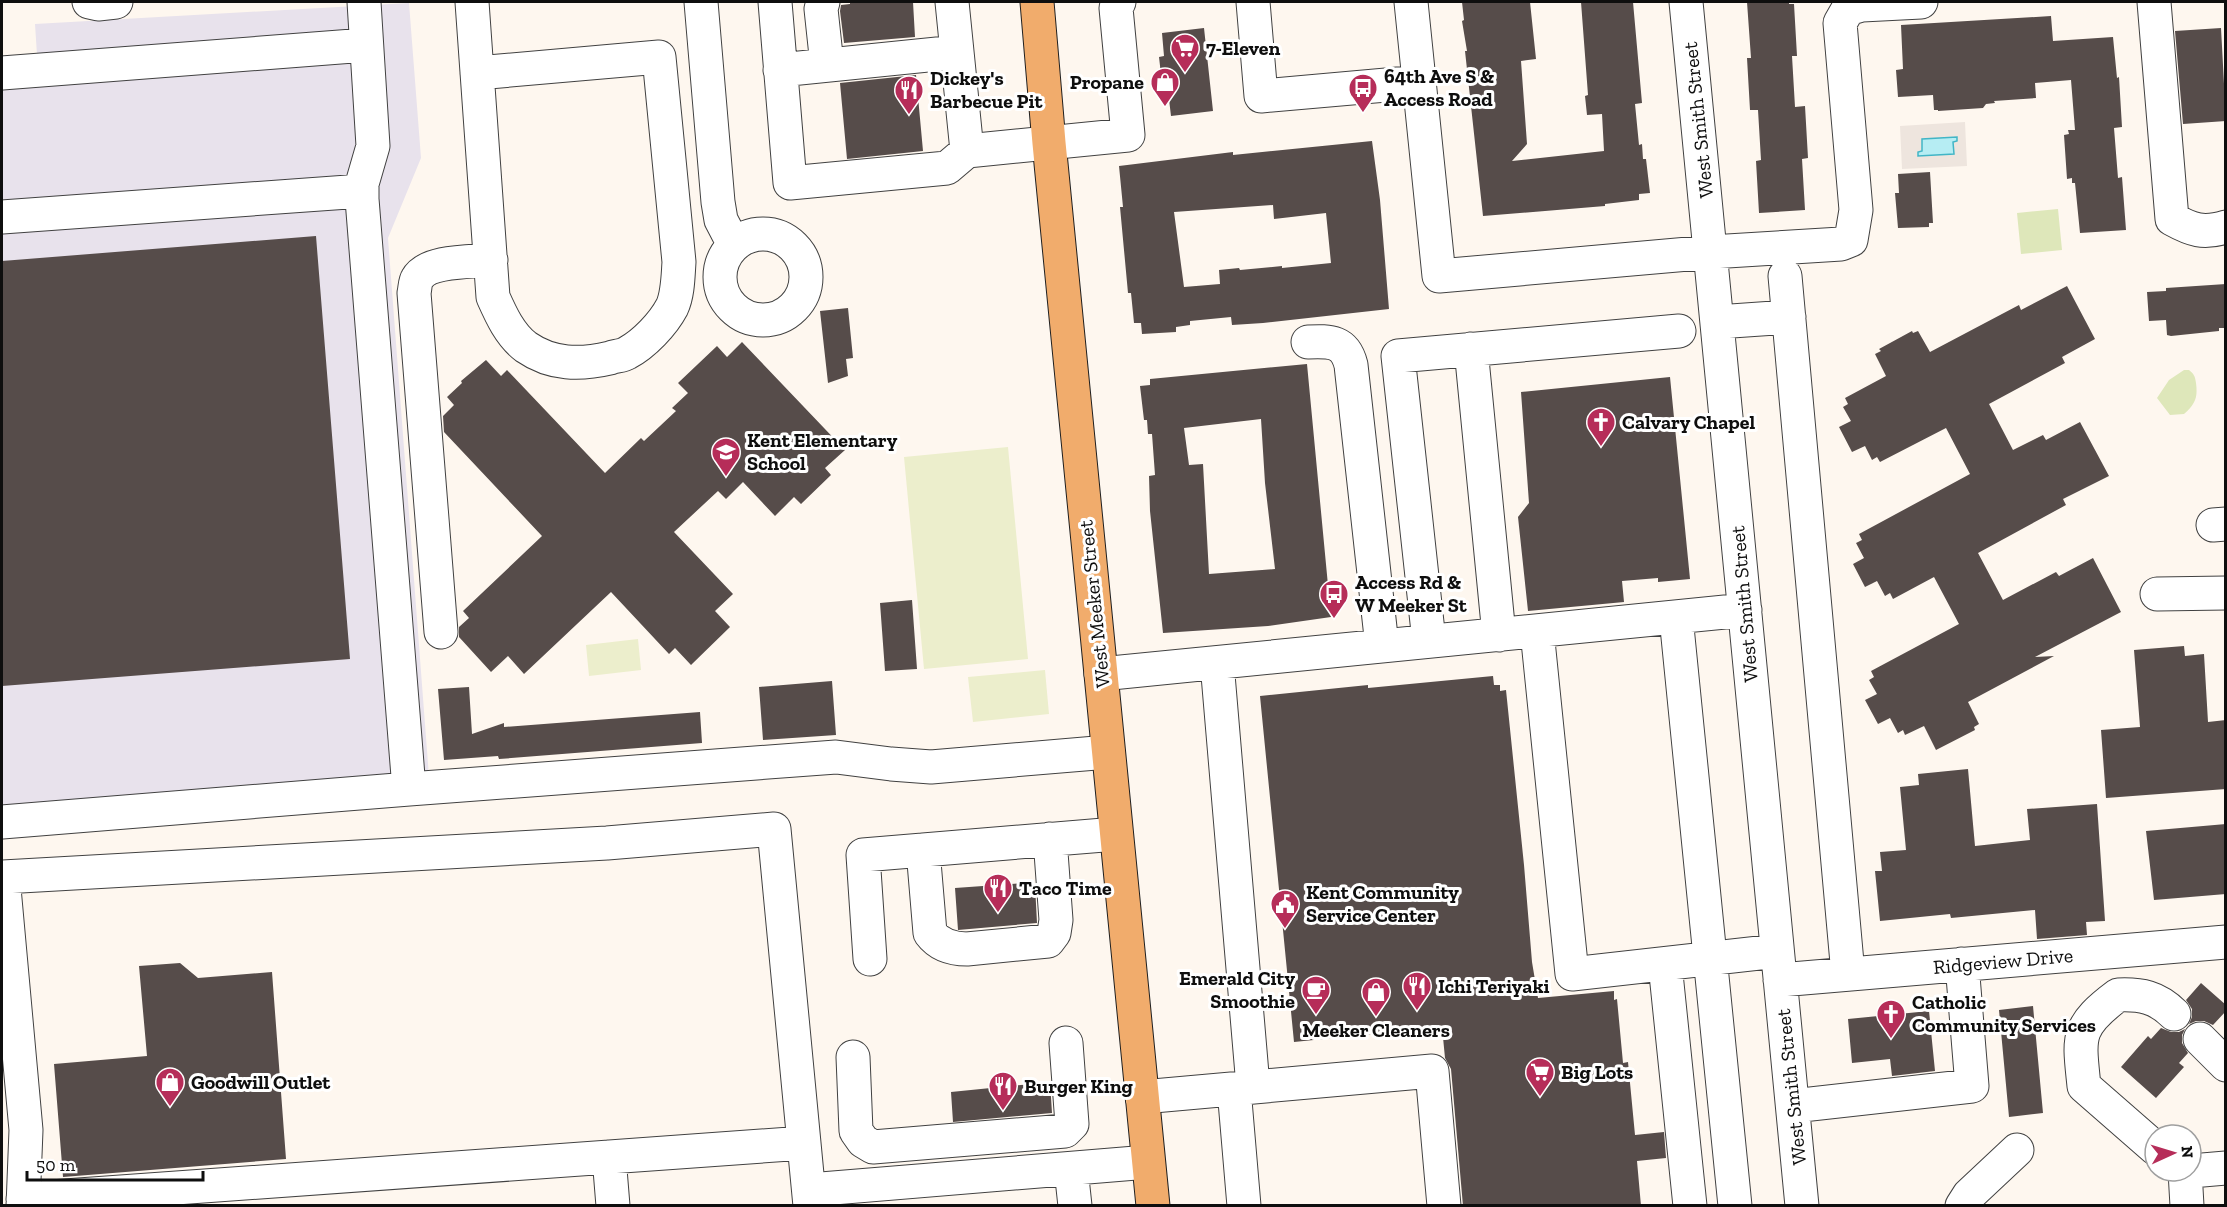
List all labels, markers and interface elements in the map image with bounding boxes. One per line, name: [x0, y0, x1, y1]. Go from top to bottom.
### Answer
supermarket icon: 7-Eleven: [1169, 32, 1201, 74]
place label: 7-Eleven: [1206, 36, 1280, 60]
street label: West Smith Street: [1678, 40, 1718, 199]
place label: 64th Ave S & Access Road: [1384, 64, 1494, 111]
place label: Dickey's Barbecue Pit: [930, 66, 1044, 113]
shop icon: Propane: [1149, 66, 1181, 108]
place label: Propane: [1070, 70, 1144, 94]
bus stop icon: 64th Ave S & Access Road: [1347, 72, 1379, 114]
restaurant icon: Dickey's Barbecue Pit: [893, 74, 925, 116]
church icon: Calvary Chapel: [1585, 406, 1617, 448]
place label: Calvary Chapel: [1622, 410, 1755, 434]
place label: Kent Elementary School: [747, 428, 898, 475]
school or university icon: Kent Elementary School: [710, 436, 742, 478]
street label: West Meeker Street: [1073, 518, 1115, 689]
street label: West Smith Street: [1725, 524, 1763, 683]
place label: Access Rd & W Meeker St: [1355, 570, 1468, 617]
bus stop icon: Access Rd & W Meeker St: [1318, 578, 1350, 620]
restaurant icon: Taco Time: [982, 872, 1014, 914]
place label: Taco Time: [1019, 876, 1112, 900]
place label: Kent Community Service Center: [1306, 880, 1459, 927]
public building icon: Kent Community Service Center: [1269, 888, 1301, 930]
street label: Ridgeview Drive: [1932, 943, 2074, 979]
place label: Emerald City Smoothie: [1179, 966, 1295, 1013]
restaurant icon: Ichi Teriyaki: [1401, 970, 1433, 1012]
cafe icon: Emerald City Smoothie: [1300, 974, 1332, 1016]
place label: Ichi Teriyaki: [1438, 974, 1550, 998]
shop icon: Meeker Cleaners: [1360, 976, 1392, 1018]
place label: Catholic Community Services: [1912, 990, 2096, 1037]
church icon: Catholic Community Services: [1875, 998, 1907, 1040]
street label: West Smith Street: [1771, 1007, 1811, 1166]
place label: Meeker Cleaners: [1302, 1018, 1450, 1042]
supermarket icon: Big Lots: [1524, 1056, 1556, 1098]
place label: Big Lots: [1561, 1060, 1633, 1084]
shop icon: Goodwill Outlet: [154, 1066, 186, 1108]
place label: Goodwill Outlet: [191, 1070, 331, 1094]
restaurant icon: Burger King: [987, 1070, 1019, 1112]
place label: Burger King: [1024, 1074, 1134, 1098]
north arrow: [2143, 1123, 2203, 1183]
scale bar: [27, 1144, 202, 1182]
text: N: [2178, 1145, 2197, 1159]
text: 50 m: [36, 1154, 76, 1176]

